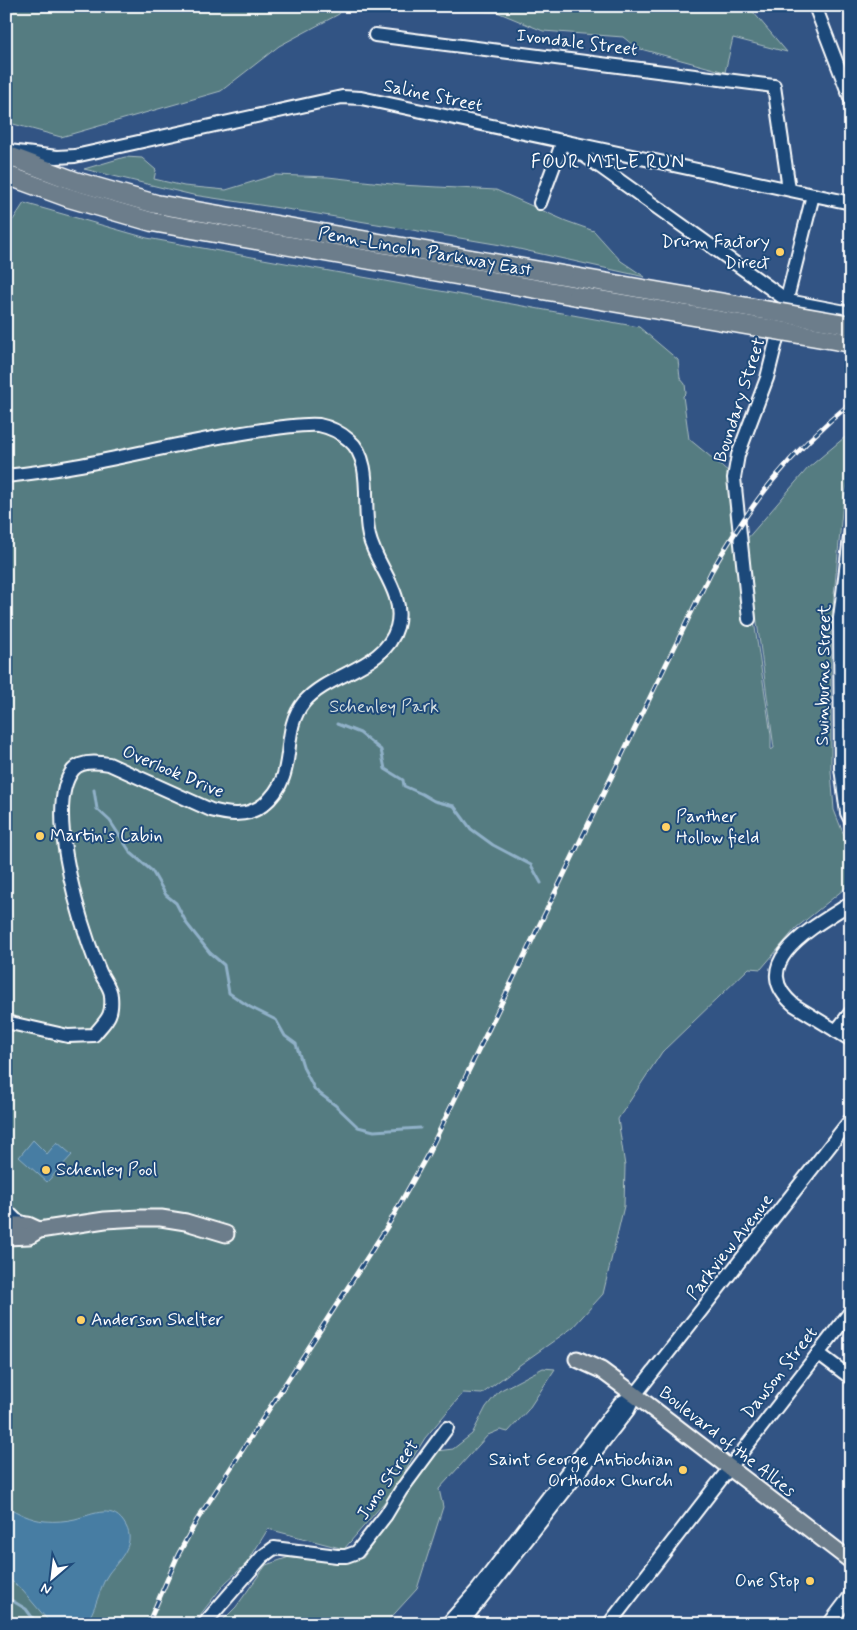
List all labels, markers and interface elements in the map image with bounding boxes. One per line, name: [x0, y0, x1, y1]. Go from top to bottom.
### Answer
street label: Ivondale Street: [515, 24, 639, 62]
street label: Saline Street: [381, 74, 485, 118]
district label: FOUR MILE RUN: [531, 150, 685, 175]
street label: Penn-Lincoln Parkway East: [316, 221, 534, 283]
place label: Drum Factory Direct: [661, 230, 771, 275]
marker: Drum Factory Direct: [774, 246, 786, 258]
street label: Boundary Street: [708, 334, 772, 466]
street label: Swinburne Street: [811, 604, 837, 746]
park label: Schenley Park: [329, 695, 439, 719]
street label: Overlook Drive: [119, 740, 227, 804]
place label: Panther Hollow field: [676, 805, 759, 850]
marker: Panther Hollow field: [660, 821, 672, 833]
place label: Martin's Cabin: [50, 824, 163, 848]
marker: Martin's Cabin: [34, 830, 46, 842]
place label: Schenley Pool: [56, 1158, 157, 1182]
marker: Schenley Pool: [40, 1164, 52, 1176]
street label: Parkview Avenue: [681, 1189, 779, 1305]
place label: Anderson Shelter: [91, 1308, 224, 1332]
marker: Anderson Shelter: [75, 1314, 87, 1326]
street label: Dawson Street: [737, 1322, 824, 1424]
street label: Boulevard of the Allies: [654, 1381, 800, 1503]
street label: Juno Street: [351, 1435, 425, 1525]
place label: Saint George Antiochian Orthodox Church: [489, 1448, 673, 1493]
marker: Saint George Antiochian Orthodox Church: [677, 1464, 689, 1476]
north arrow: [28, 1552, 78, 1602]
place label: One Stop: [735, 1569, 800, 1593]
marker: One Stop: [804, 1575, 816, 1587]
text: N: [38, 1578, 55, 1599]

